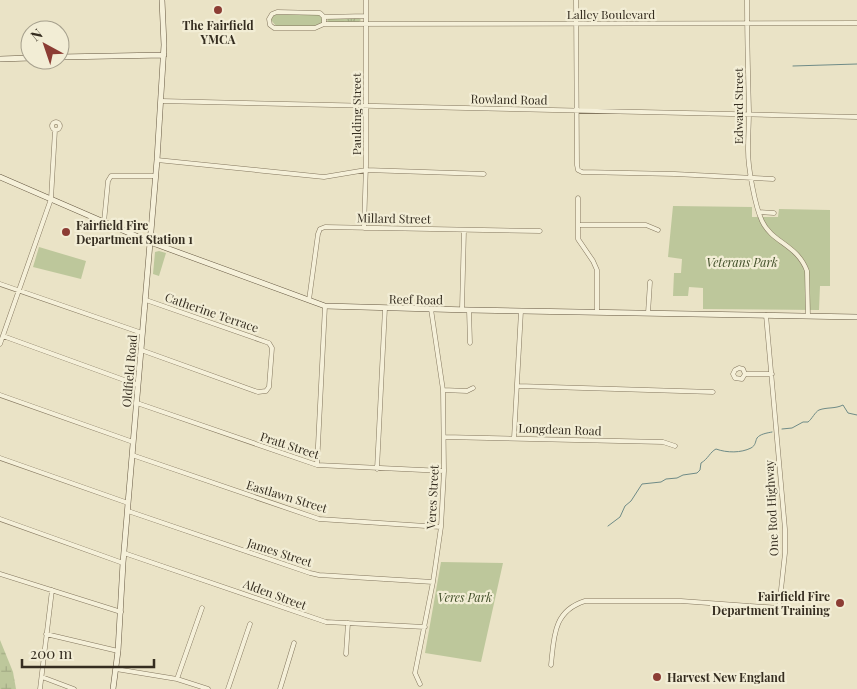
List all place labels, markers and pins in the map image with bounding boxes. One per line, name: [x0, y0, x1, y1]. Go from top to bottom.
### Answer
marker: The Fairfield YMCA: [212, 4, 224, 16]
place label: The Fairfield YMCA: [182, 17, 254, 47]
place label: Fairfield Fire Department Station 1: [76, 217, 193, 247]
marker: Fairfield Fire Department Station 1: [60, 226, 72, 238]
place label: Fairfield Fire Department Training: [712, 588, 830, 618]
marker: Fairfield Fire Department Training: [834, 597, 846, 609]
place label: Harvest New England: [667, 669, 785, 685]
marker: Harvest New England: [651, 671, 663, 683]

